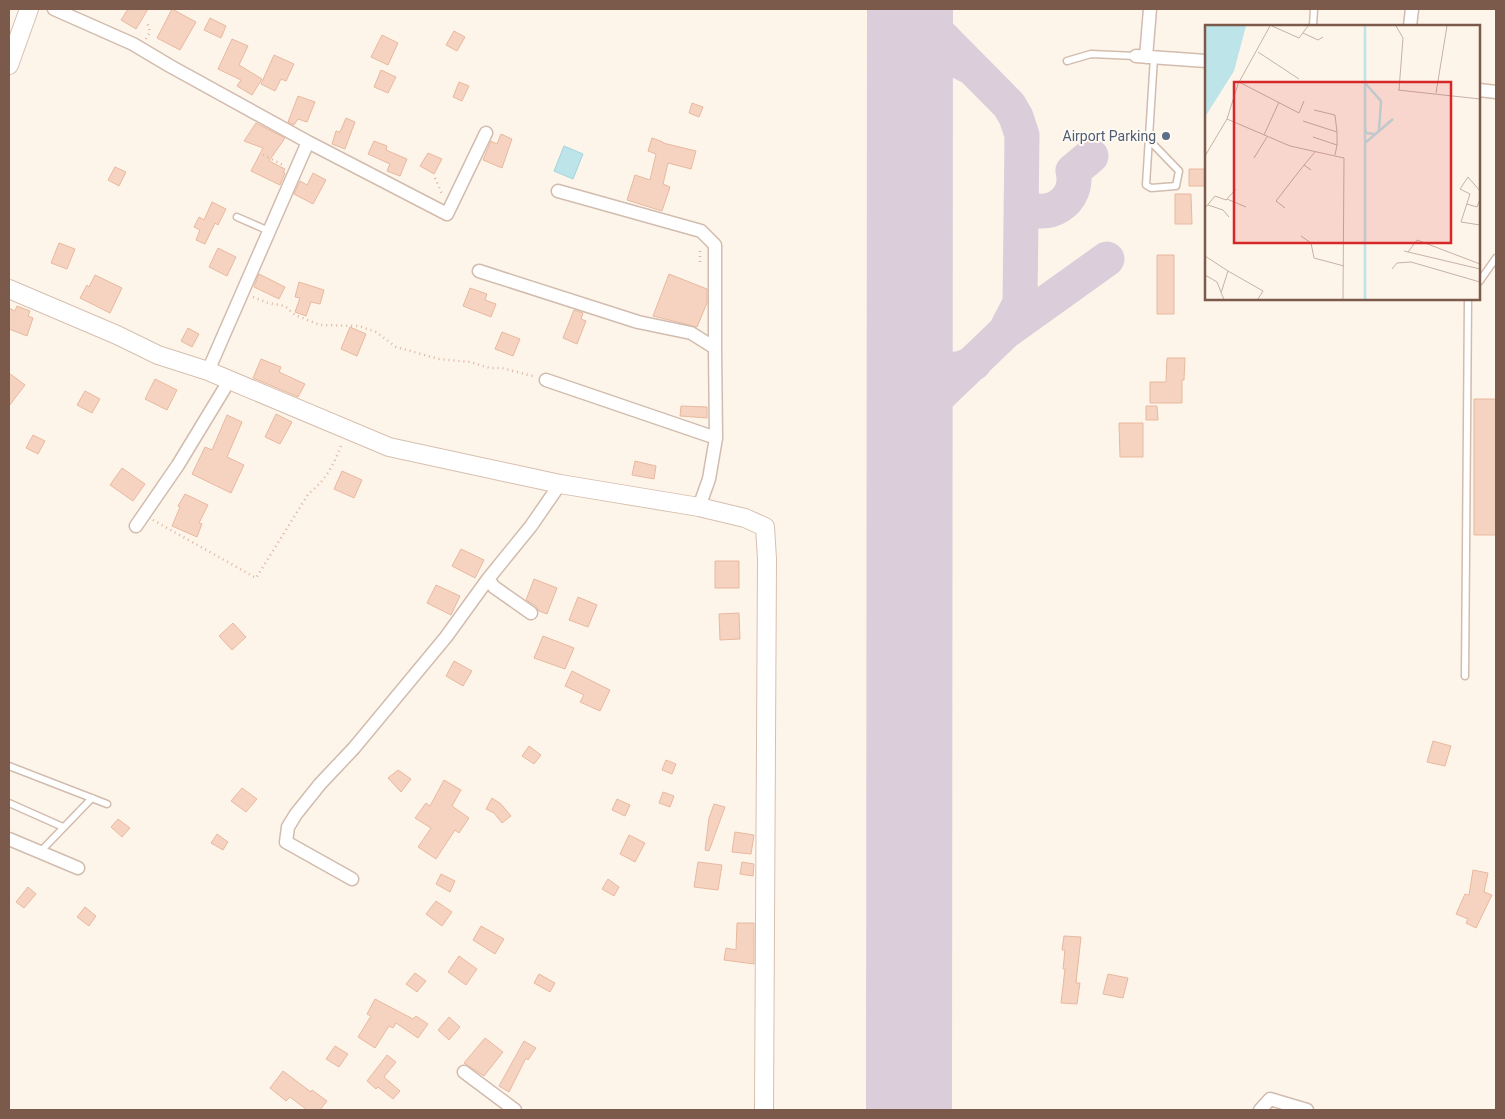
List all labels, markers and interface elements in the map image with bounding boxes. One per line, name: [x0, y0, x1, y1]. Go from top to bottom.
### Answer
inset map: [1205, 25, 1480, 300]
place label: Airport Parking: [1063, 128, 1156, 144]
marker: Airport Parking: [1160, 130, 1172, 142]

